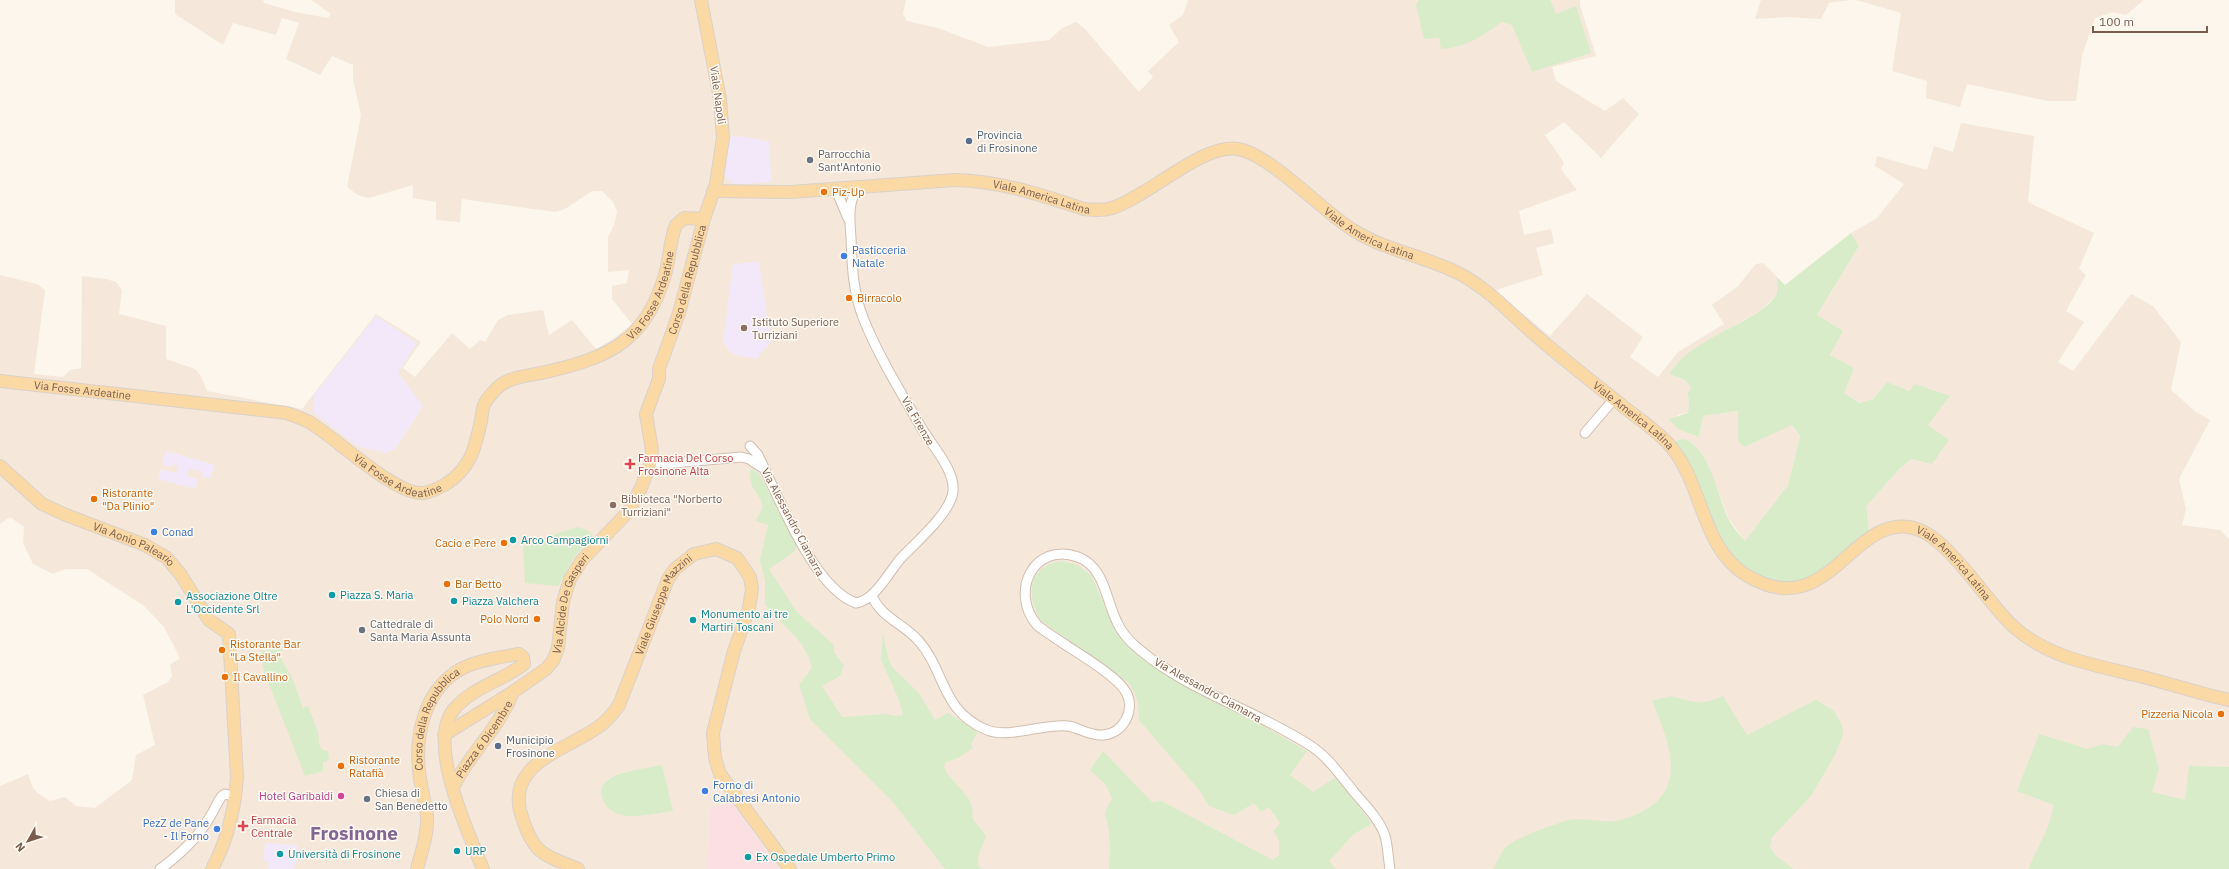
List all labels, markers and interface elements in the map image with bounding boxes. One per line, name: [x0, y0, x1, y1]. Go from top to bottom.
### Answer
scale bar: [2093, 8, 2207, 34]
text: 100 m: [2099, 14, 2134, 29]
street label: Viale Napoli: [707, 65, 729, 125]
place label: Provincia di Frosinone: [977, 128, 1038, 155]
marker: Provincia di Frosinone: [964, 136, 974, 146]
place label: Parrocchia Sant'Antonio: [818, 147, 881, 174]
marker: Parrocchia Sant'Antonio: [805, 155, 815, 165]
street label: Viale America Latina: [992, 177, 1091, 217]
place label: Piz-Up: [832, 185, 865, 199]
marker: Piz-Up: [819, 187, 829, 197]
street label: Viale America Latina: [1321, 204, 1416, 262]
street label: Corso della Repubblica: [665, 223, 709, 337]
place label: Pasticceria Natale: [852, 243, 906, 270]
street label: Via Fosse Ardeatine: [624, 250, 677, 343]
marker: Pasticceria Natale: [839, 251, 849, 261]
place label: Birracolo: [857, 291, 902, 305]
marker: Birracolo: [844, 293, 854, 303]
place label: Istituto Superiore Turriziani: [752, 315, 839, 342]
marker: Istituto Superiore Turriziani: [739, 323, 749, 333]
street label: Via Fosse Ardeatine: [33, 378, 132, 403]
street label: Viale America Latina: [1590, 378, 1677, 452]
street label: Via Firenze: [898, 394, 938, 448]
street label: Via Fosse Ardeatine: [351, 451, 444, 500]
place label: Farmacia Del Corso Frosinone Alta: [638, 451, 733, 478]
marker: Farmacia Del Corso Frosinone Alta: [625, 459, 635, 469]
street label: Via Alessandro Ciamarra: [758, 465, 828, 579]
place label: Ristorante "Da Plinio": [102, 486, 154, 513]
place label: Biblioteca "Norberto Turriziani": [621, 492, 722, 519]
marker: Ristorante "Da Plinio": [89, 494, 99, 504]
marker: Biblioteca "Norberto Turriziani": [608, 500, 618, 510]
street label: Via Aonio Paleario: [91, 519, 178, 569]
street label: Viale America Latina: [1914, 523, 1994, 603]
place label: Conad: [162, 525, 194, 539]
marker: Conad: [149, 527, 159, 537]
place label: Arco Campagiorni: [521, 533, 609, 547]
marker: Arco Campagiorni: [508, 535, 518, 545]
place label: Cacio e Pere: [435, 536, 496, 550]
marker: Cacio e Pere: [499, 538, 509, 548]
street label: Via Alcide De Gasperi: [549, 550, 592, 656]
street label: Viale Giuseppe Mazzini: [632, 551, 695, 657]
place label: Bar Betto: [455, 577, 502, 591]
marker: Bar Betto: [442, 579, 452, 589]
place label: Piazza S. Maria: [340, 588, 414, 602]
place label: Associazione Oltre L'Occidente Srl: [186, 589, 278, 616]
marker: Piazza S. Maria: [327, 590, 337, 600]
place label: Piazza Valchera: [462, 594, 539, 608]
marker: Piazza Valchera: [449, 596, 459, 606]
marker: Associazione Oltre L'Occidente Srl: [173, 597, 183, 607]
place label: Monumento ai tre Martiri Toscani: [701, 607, 788, 634]
place label: Polo Nord: [480, 612, 529, 626]
marker: Polo Nord: [532, 614, 542, 624]
marker: Monumento ai tre Martiri Toscani: [688, 615, 698, 625]
place label: Cattedrale di Santa Maria Assunta: [370, 617, 471, 644]
marker: Cattedrale di Santa Maria Assunta: [357, 625, 367, 635]
place label: Ristorante Bar "La Stella": [230, 637, 301, 664]
marker: Ristorante Bar "La Stella": [217, 645, 227, 655]
street label: Via Alessandro Ciamarra: [1152, 655, 1264, 725]
street label: Corso della Repubblica: [411, 665, 462, 771]
place label: Il Cavallino: [233, 670, 288, 684]
marker: Il Cavallino: [220, 672, 230, 682]
street label: Piazza 6 Dicembre: [453, 698, 515, 781]
place label: Pizzeria Nicola: [2141, 707, 2213, 721]
marker: Pizzeria Nicola: [2216, 709, 2226, 719]
place label: Municipio Frosinone: [506, 733, 555, 760]
marker: Municipio Frosinone: [493, 741, 503, 751]
place label: Ristorante Ratafià: [349, 753, 400, 780]
marker: Ristorante Ratafià: [336, 761, 346, 771]
place label: Forno di Calabresi Antonio: [713, 778, 800, 805]
place label: Chiesa di San Benedetto: [375, 786, 448, 813]
marker: Forno di Calabresi Antonio: [700, 786, 710, 796]
place label: Hotel Garibaldi: [259, 789, 333, 803]
marker: Hotel Garibaldi: [336, 791, 346, 801]
marker: Chiesa di San Benedetto: [362, 794, 372, 804]
place label: Farmacia Centrale: [251, 813, 296, 840]
place label: PezZ de Pane - Il Forno: [143, 816, 209, 843]
north arrow: [8, 821, 48, 861]
marker: Farmacia Centrale: [238, 821, 248, 831]
district label: Frosinone: [310, 821, 398, 845]
marker: PezZ de Pane - Il Forno: [212, 824, 222, 834]
text: N: [12, 840, 28, 855]
place label: URP: [465, 844, 486, 858]
marker: URP: [452, 846, 462, 856]
place label: Università di Frosinone: [288, 847, 401, 861]
marker: Università di Frosinone: [275, 849, 285, 859]
place label: Ex Ospedale Umberto Primo: [756, 850, 895, 864]
marker: Ex Ospedale Umberto Primo: [743, 852, 753, 862]

